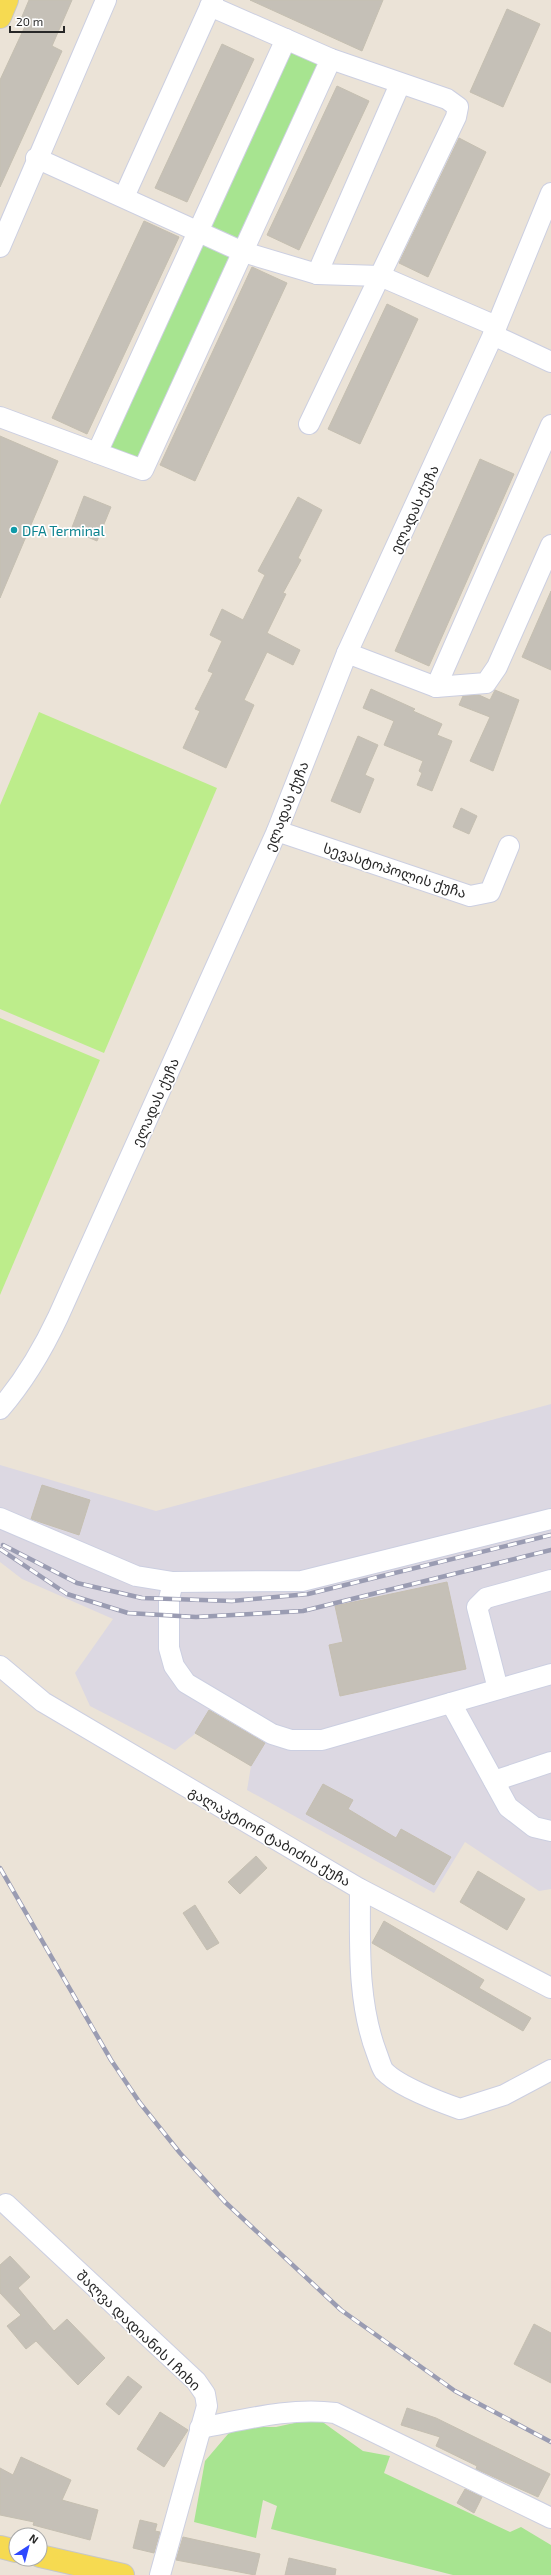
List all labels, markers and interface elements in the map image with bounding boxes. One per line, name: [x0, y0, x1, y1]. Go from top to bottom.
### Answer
scale bar: [10, 8, 64, 34]
text: 20 m: [16, 14, 43, 28]
street label: ელადას ქუჩა: [386, 462, 443, 556]
place label: DFA Terminal: [22, 522, 106, 539]
marker: DFA Terminal: [9, 525, 19, 535]
street label: ელადას ქუჩა: [260, 759, 313, 854]
street label: სევასტოპოლის ქუჩა: [321, 839, 469, 902]
street label: ელადას ქუჩა: [128, 1055, 183, 1149]
street label: გალაკტიონ ტაბიძის ქუჩა: [186, 1783, 354, 1890]
street label: შალვა დადიანის I ჩიხი: [73, 2266, 205, 2394]
north arrow: [8, 2527, 48, 2567]
text: N: [27, 2531, 41, 2546]

